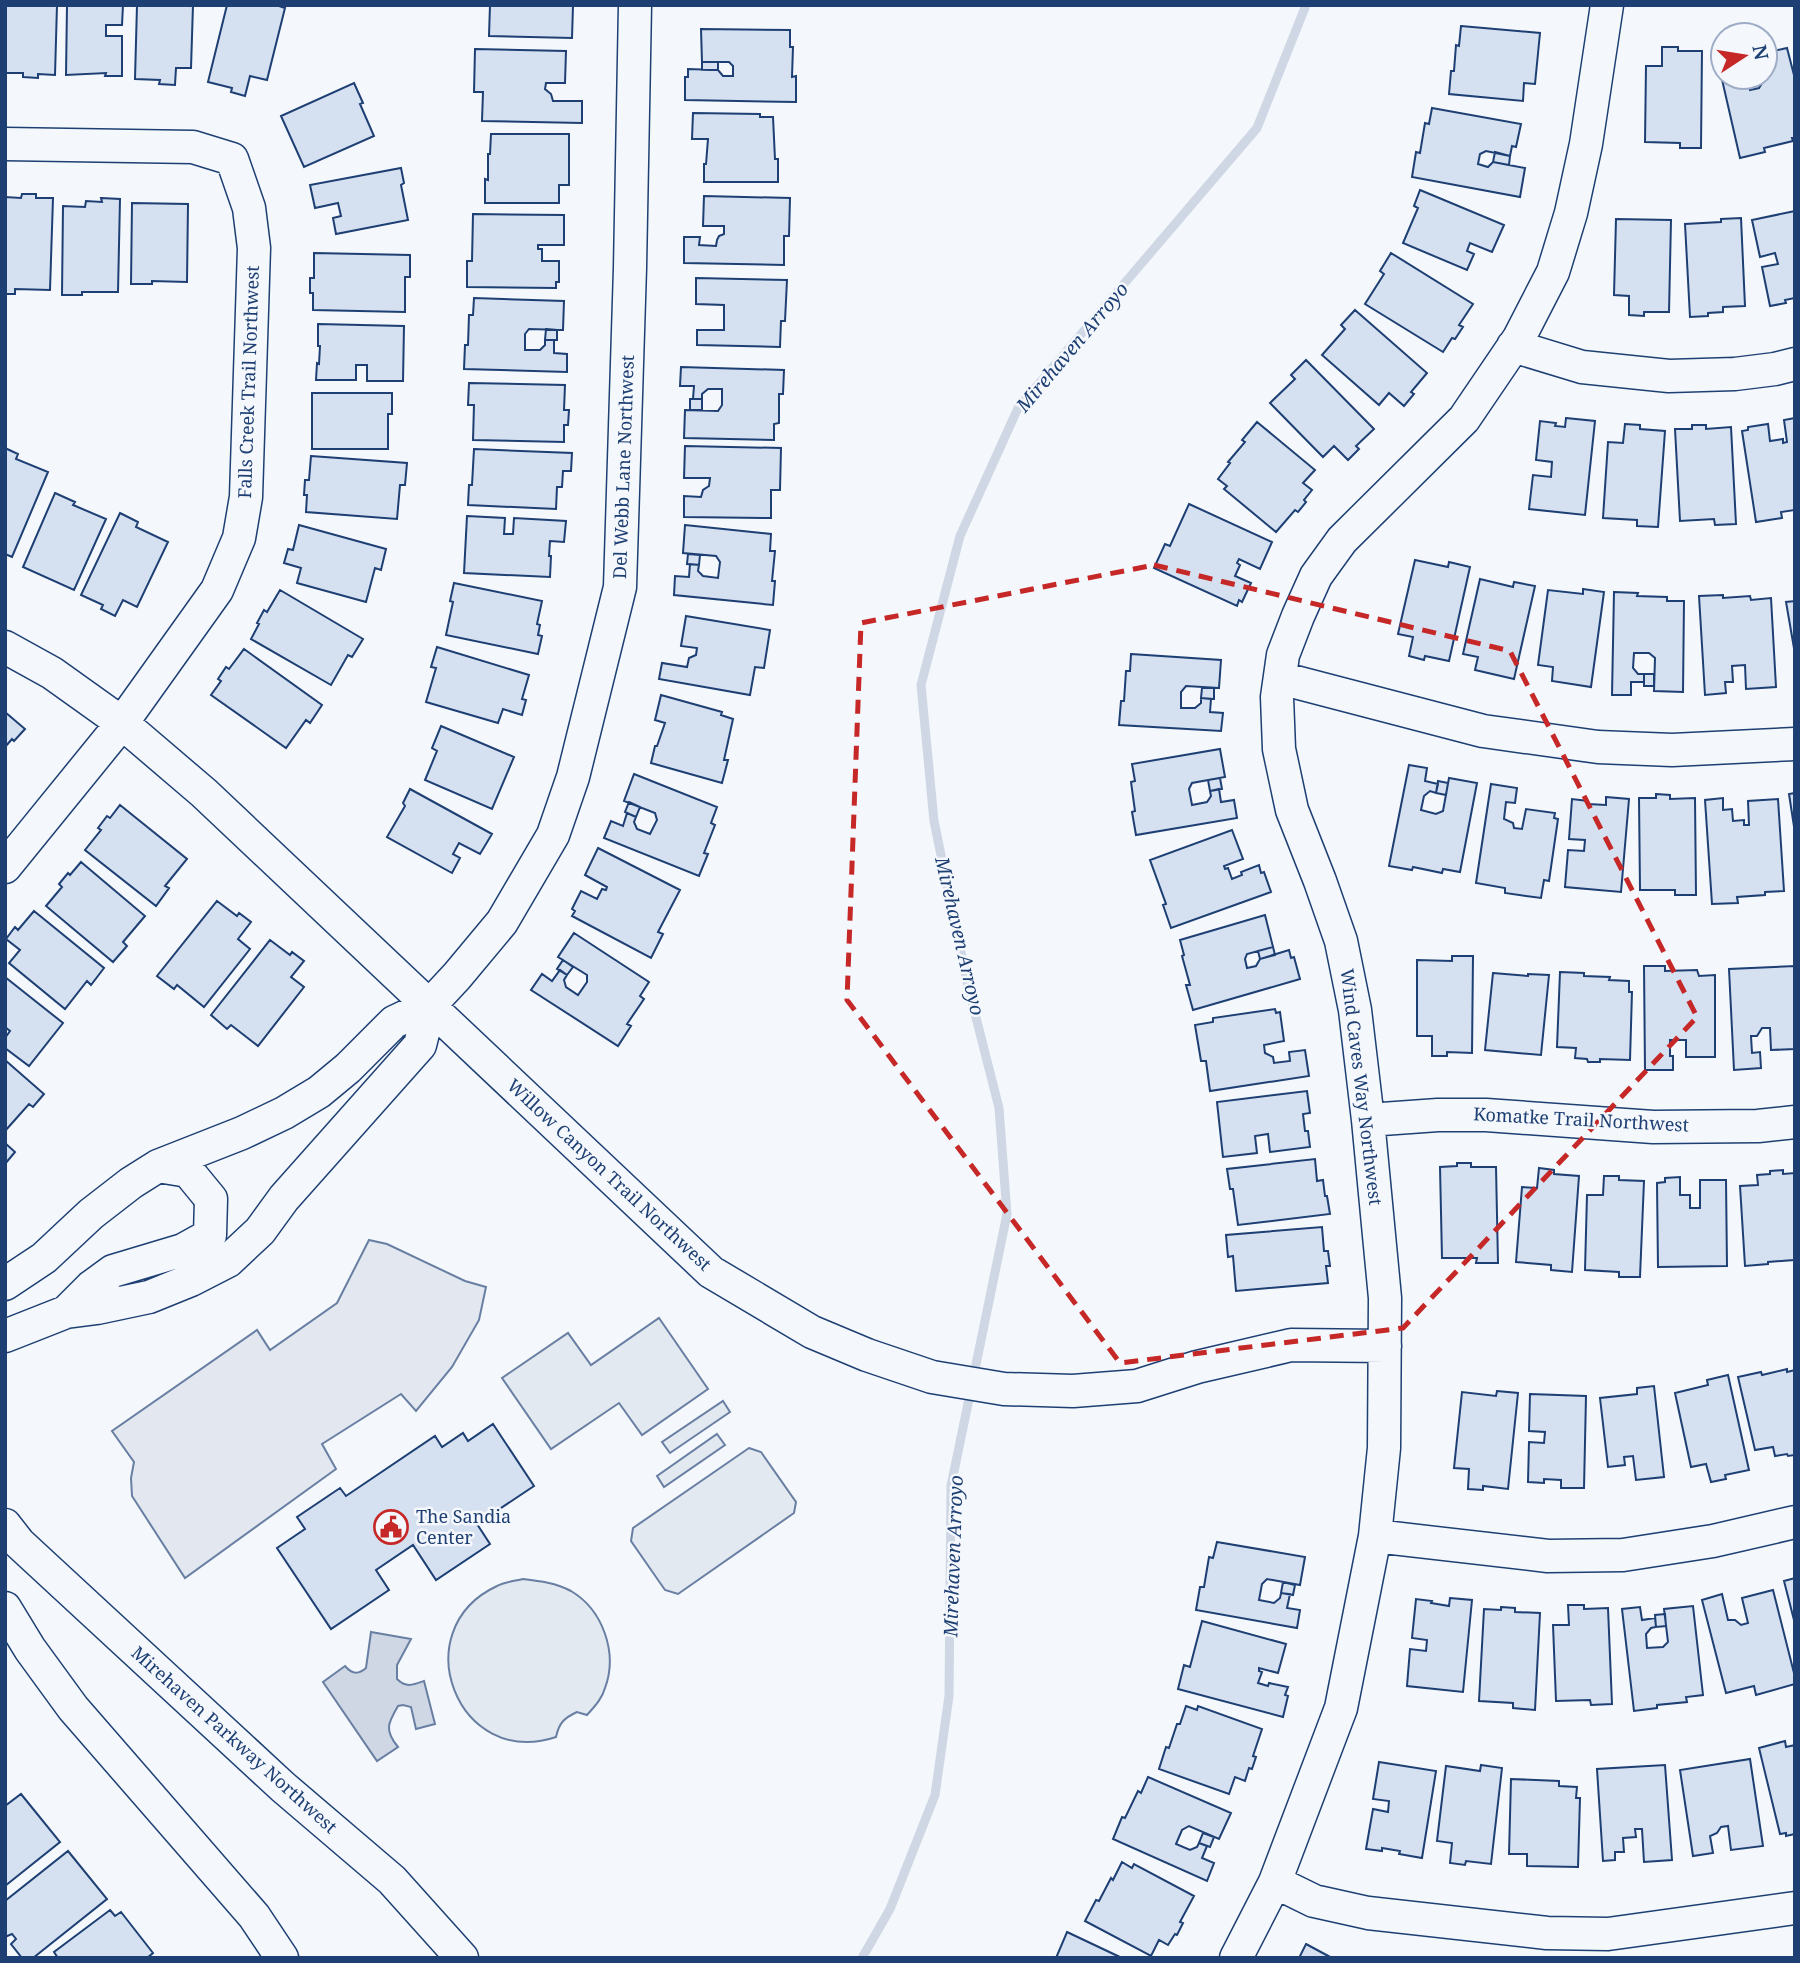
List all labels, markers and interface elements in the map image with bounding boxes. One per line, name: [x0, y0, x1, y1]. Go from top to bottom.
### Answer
north arrow: [1709, 21, 1779, 91]
text: N: [1746, 42, 1775, 63]
street label: Falls Creek Trail Northwest: [232, 265, 264, 499]
water label: Mirehaven Arroyo: [1009, 277, 1134, 418]
street label: Del Webb Lane Northwest: [607, 354, 639, 580]
water label: Mirehaven Arroyo: [929, 853, 991, 1018]
street label: Wind Caves Way Northwest: [1336, 967, 1388, 1207]
street label: Willow Canyon Trail Northwest: [502, 1073, 717, 1275]
street label: Komatke Trail Northwest: [1473, 1101, 1689, 1137]
water label: Mirehaven Arroyo: [937, 1474, 969, 1638]
place label: The Sandia Center: [416, 1504, 511, 1549]
public building icon: The Sandia Center: [372, 1508, 410, 1546]
street label: Mirehaven Parkway Northwest: [127, 1640, 343, 1838]

